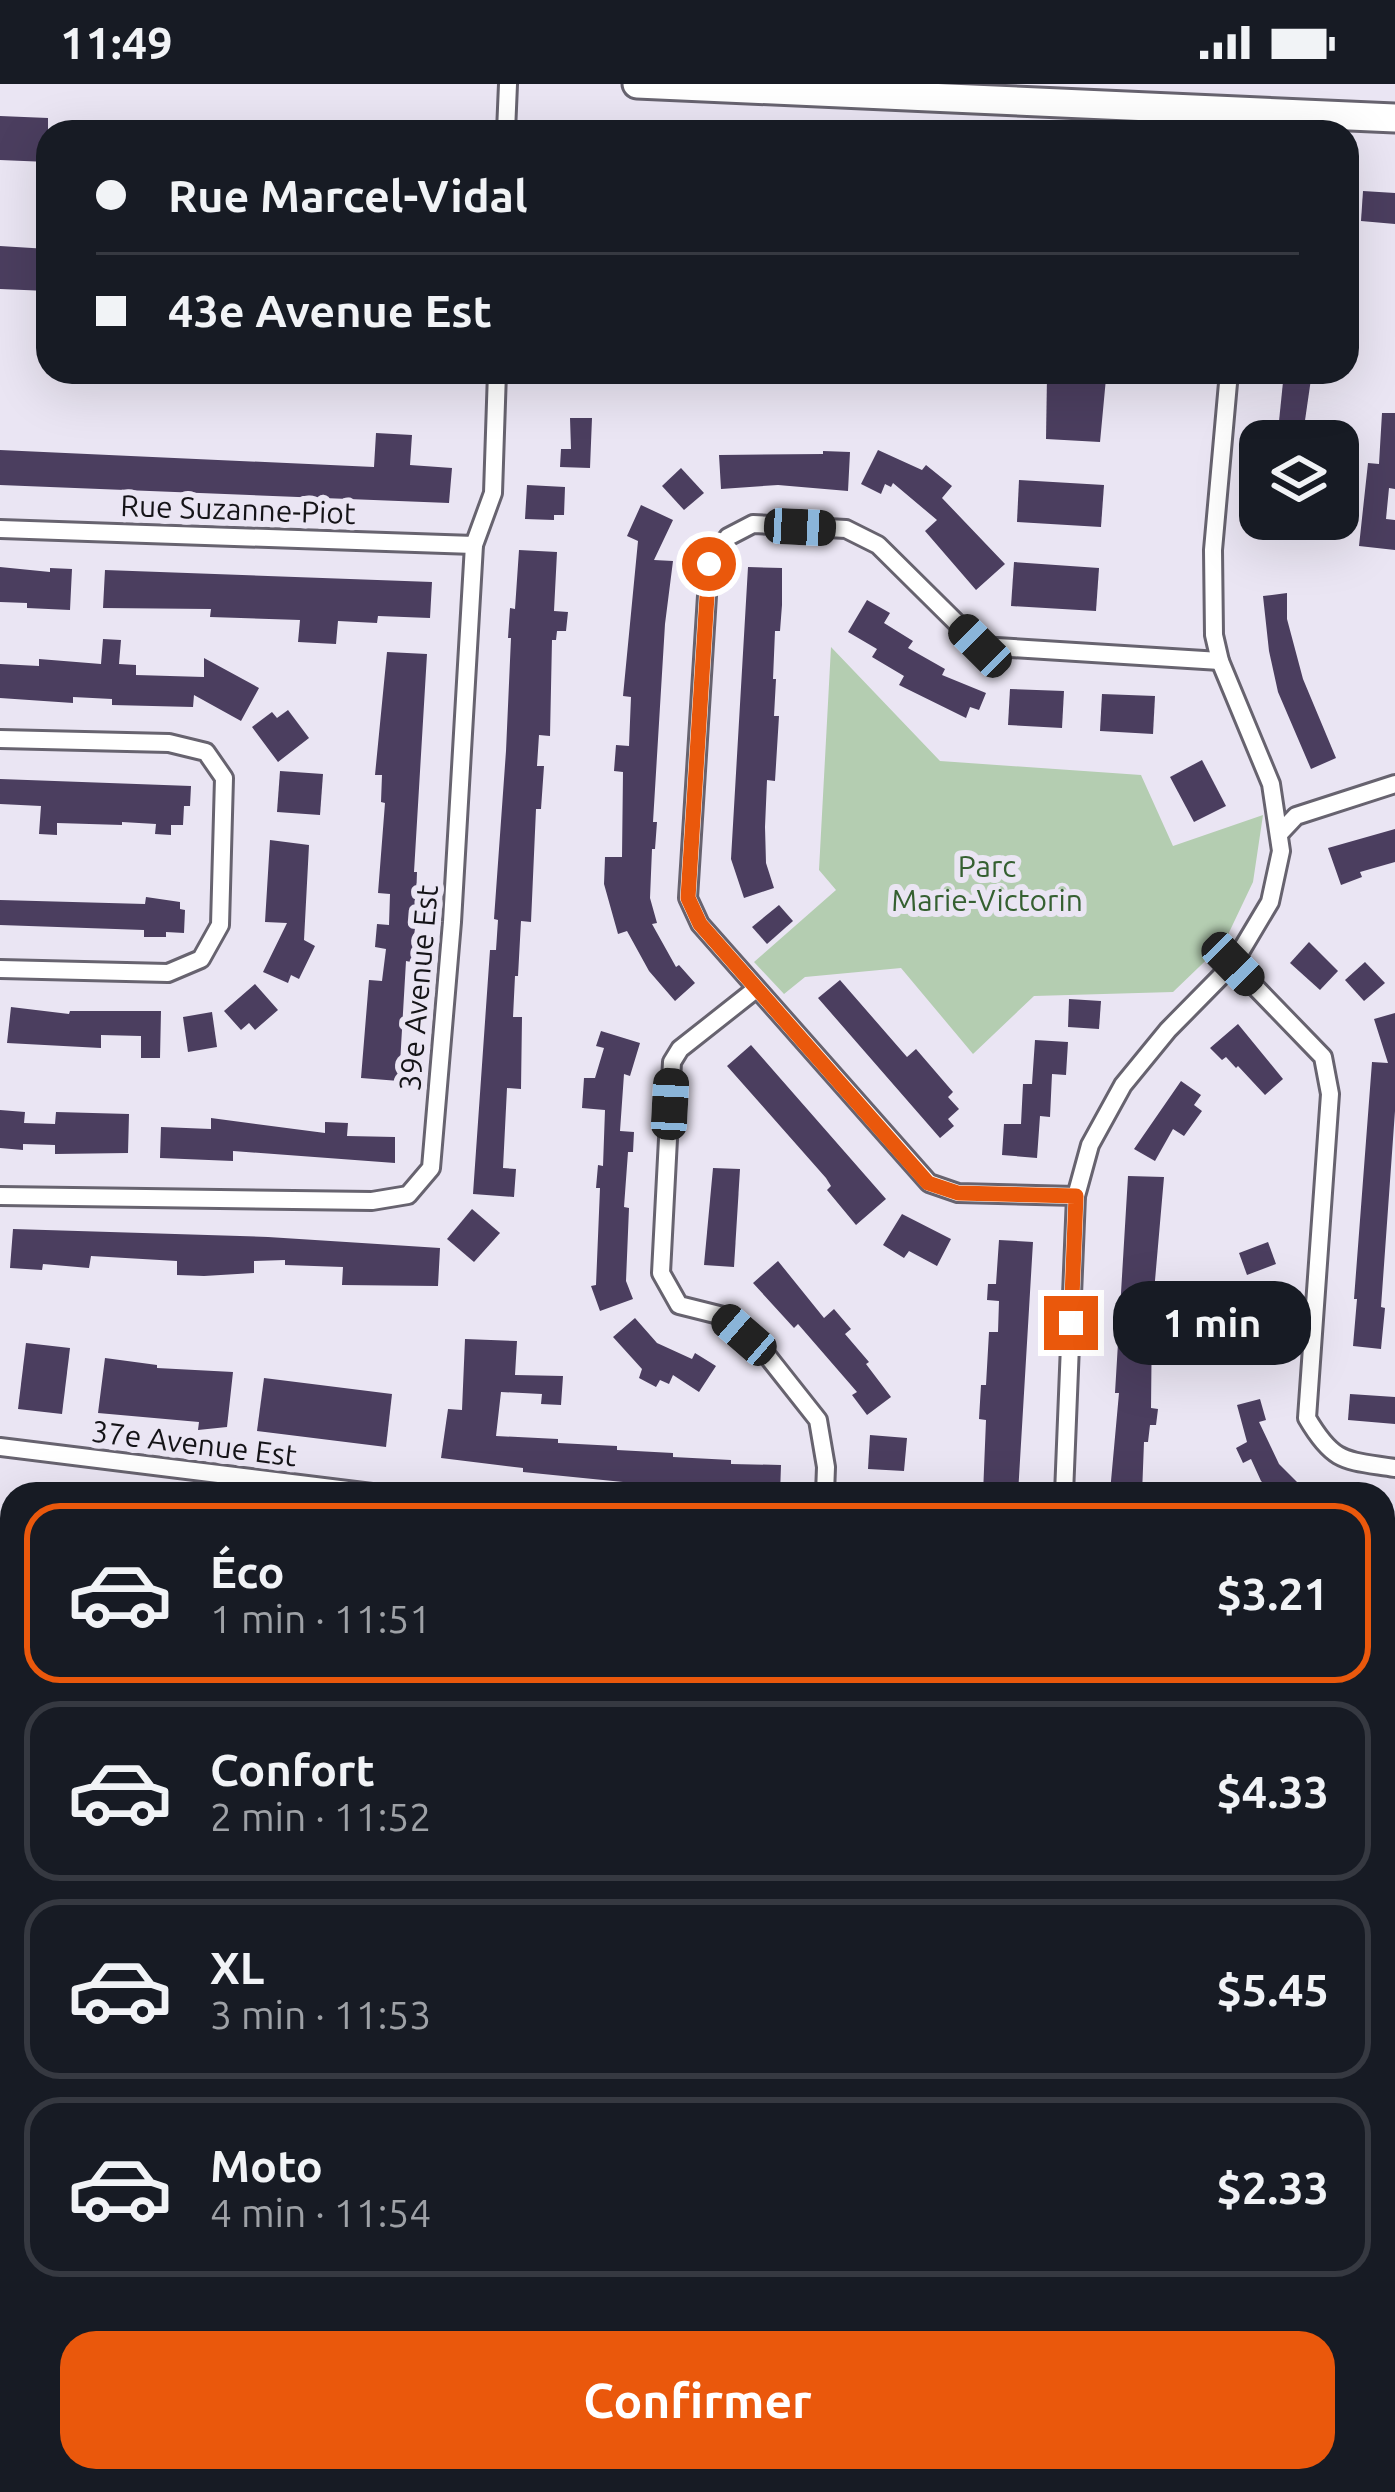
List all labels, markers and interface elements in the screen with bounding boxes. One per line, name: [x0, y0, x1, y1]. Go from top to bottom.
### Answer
text: 11:49: [60, 17, 173, 68]
text: Rue Marcel-Vidal: [168, 170, 528, 221]
text: 43e Avenue Est: [168, 285, 492, 336]
map controls: [1239, 420, 1359, 540]
button: layers: [1239, 420, 1359, 540]
street label: Rue Suzanne-Piot: [120, 488, 356, 530]
car: [763, 507, 837, 547]
route start: [682, 537, 736, 591]
car: [942, 608, 1018, 684]
park label: Parc Marie-Victorin: [891, 849, 1083, 917]
street label: 39e Avenue Est: [392, 883, 444, 1092]
car: [1195, 926, 1271, 1002]
car: [650, 1067, 690, 1141]
callout: 1 min: [1113, 1281, 1311, 1365]
route end: [1044, 1296, 1098, 1350]
car: [705, 1298, 783, 1372]
text: 1 min: [1163, 1301, 1261, 1344]
street label: 37e Avenue Est: [89, 1414, 299, 1473]
icon: car: [66, 1539, 174, 1647]
text: Éco: [210, 1546, 285, 1597]
text: $3.21: [1216, 1568, 1329, 1619]
text: 1 min · 11:51: [210, 1597, 431, 1640]
icon: car: [66, 1737, 174, 1845]
text: Confort: [210, 1744, 375, 1795]
text: $4.33: [1216, 1766, 1329, 1817]
text: 2 min · 11:52: [210, 1795, 431, 1838]
icon: car: [66, 1935, 174, 2043]
text: XL: [210, 1942, 264, 1993]
text: $5.45: [1216, 1964, 1329, 2015]
text: 3 min · 11:53: [210, 1993, 431, 2036]
icon: car: [66, 2133, 174, 2241]
text: Moto: [210, 2140, 323, 2191]
text: $2.33: [1216, 2162, 1329, 2213]
text: 4 min · 11:54: [210, 2191, 431, 2234]
button: Confirmer: [60, 2331, 1335, 2469]

